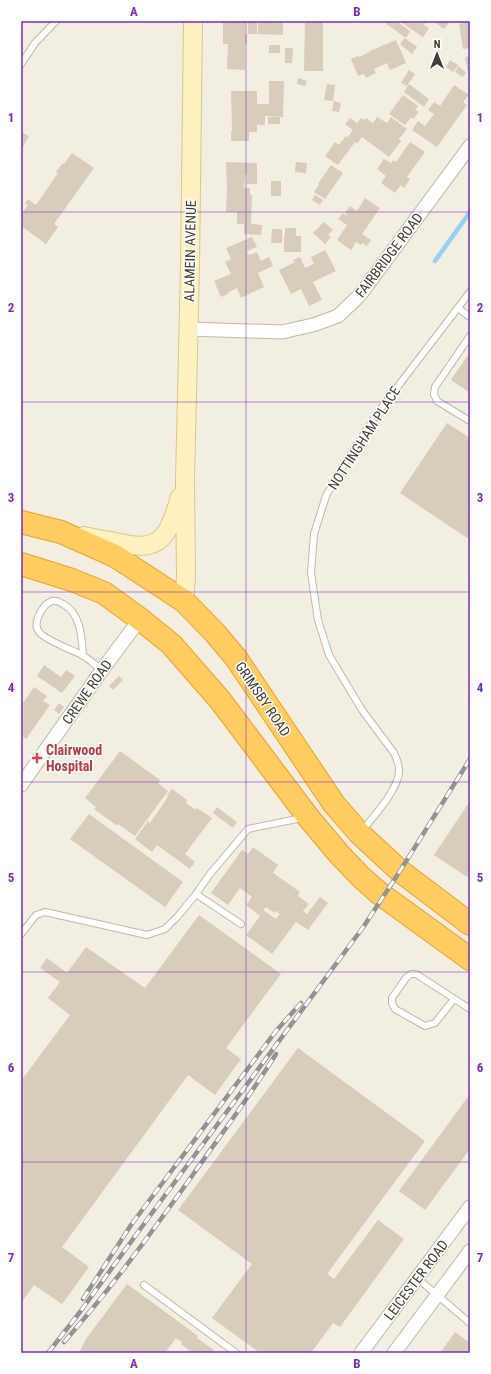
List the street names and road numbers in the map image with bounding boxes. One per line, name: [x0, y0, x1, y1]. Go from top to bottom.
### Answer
street label: ALAMEIN AVENUE: [181, 200, 199, 302]
street label: FAIRBRIDGE ROAD: [352, 210, 426, 300]
street label: NOTTINGHAM PLACE: [325, 383, 403, 493]
street label: CREWE ROAD: [59, 657, 115, 727]
street label: GRIMSBY ROAD: [232, 659, 294, 739]
street label: LEICESTER ROAD: [381, 1237, 451, 1323]

